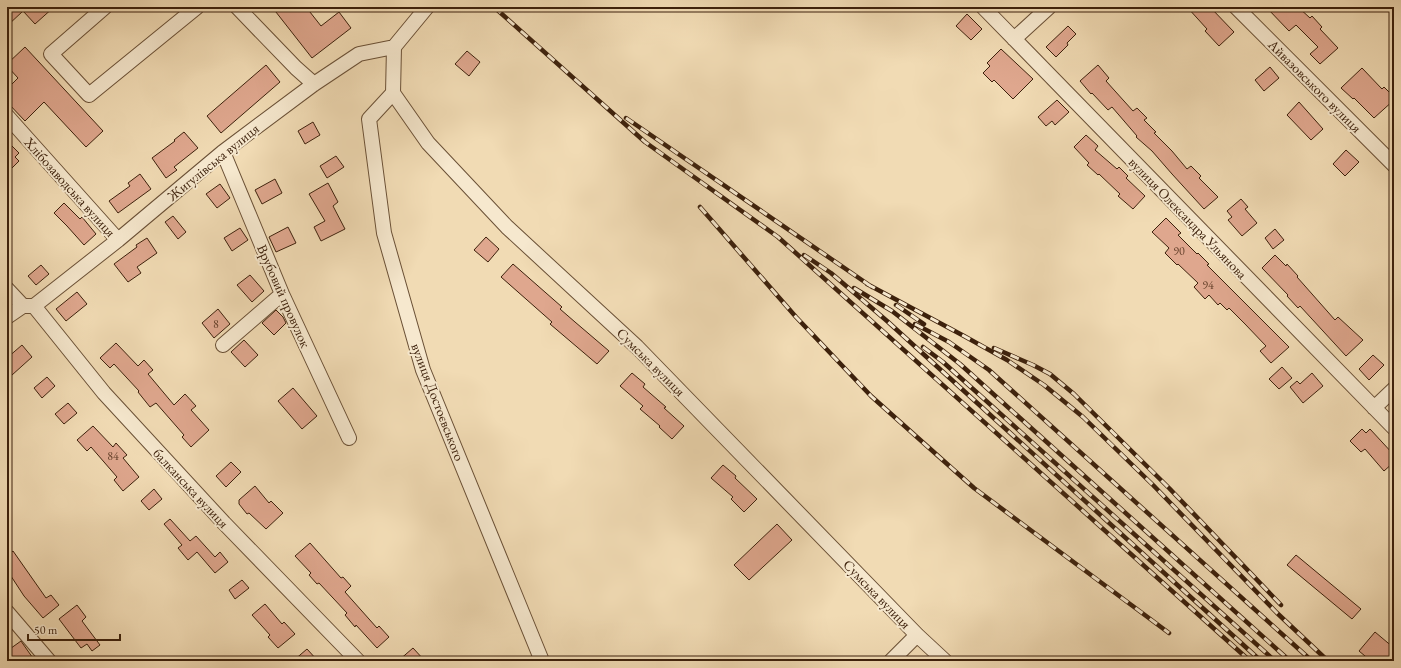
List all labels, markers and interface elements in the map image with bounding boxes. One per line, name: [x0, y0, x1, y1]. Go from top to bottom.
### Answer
street label: Айвазовського вулиця: [1264, 35, 1365, 136]
street label: Жигулівська вулиця: [163, 119, 263, 205]
street label: Хлібозаводська вулиця: [20, 133, 120, 241]
street label: вулиця Олександра Ульянова: [1125, 153, 1251, 283]
street label: Врубовий провулок: [253, 241, 315, 351]
house number: 90: [1173, 243, 1185, 259]
house number: 94: [1202, 277, 1214, 293]
house number: 8: [213, 316, 219, 332]
street label: Сумська вулиця: [613, 324, 689, 400]
street label: вулиця Достоєвського: [407, 341, 469, 464]
street label: балканська вулиця: [149, 444, 233, 532]
house number: 84: [107, 448, 119, 464]
street label: Сумська вулиця: [839, 555, 915, 633]
scale bar: [28, 616, 120, 642]
text: 50 m: [34, 622, 58, 638]

